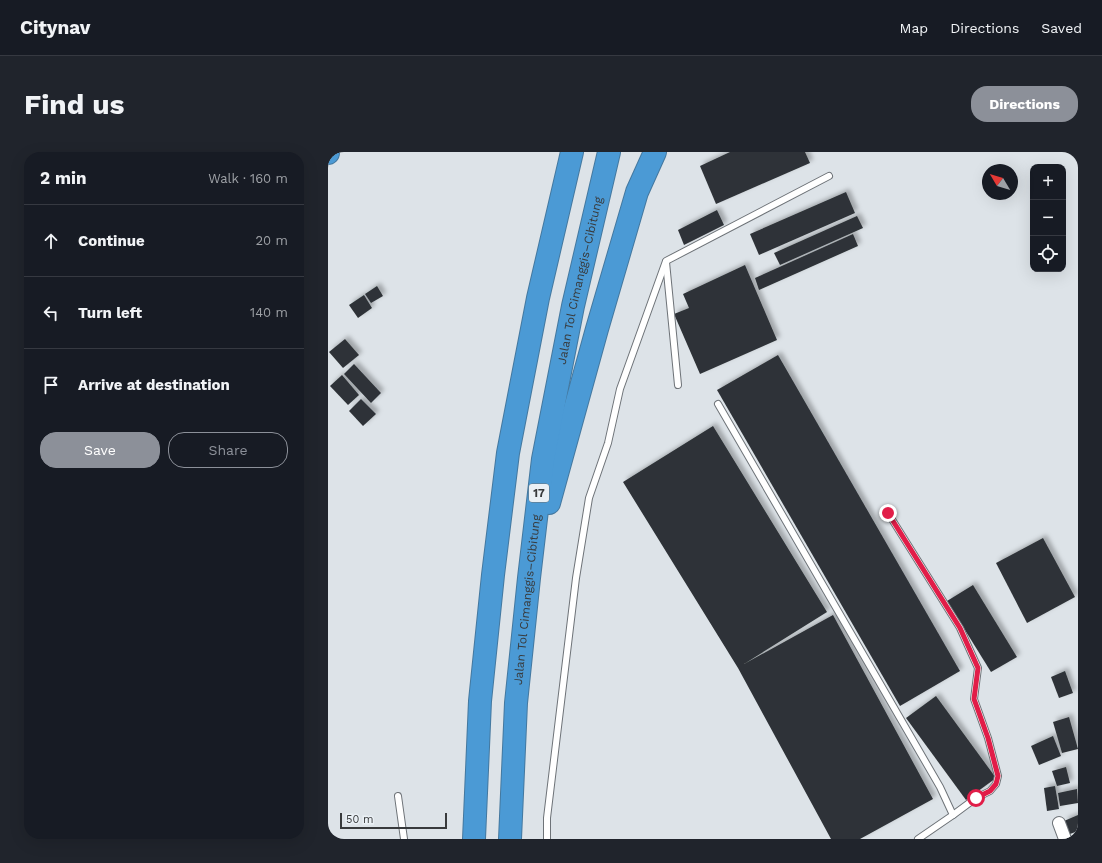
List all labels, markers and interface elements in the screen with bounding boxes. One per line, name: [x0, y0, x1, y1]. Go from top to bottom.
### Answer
text: Citynav: [20, 16, 91, 39]
text: Map: [900, 20, 928, 36]
text: Directions: [950, 20, 1019, 36]
text: Saved: [1041, 20, 1082, 36]
button: Directions: [971, 86, 1078, 122]
text: Find us: [24, 88, 124, 121]
north arrow: [982, 164, 1018, 200]
map controls: [1030, 164, 1066, 272]
button: +: [1030, 164, 1066, 200]
text: 2 min: [40, 168, 86, 188]
text: Walk · 160 m: [208, 171, 288, 186]
street label: Jalan Tol Cimanggis–Cibitung: [555, 195, 605, 365]
button: −: [1030, 200, 1066, 236]
icon: ahead: [40, 230, 62, 252]
text: Continue: [78, 232, 145, 250]
text: 20 m: [256, 233, 288, 248]
button: locate: [1030, 236, 1066, 272]
icon: left: [40, 302, 62, 324]
text: Turn left: [78, 304, 142, 322]
text: 140 m: [250, 305, 288, 320]
icon: arrive: [40, 374, 62, 396]
text: Arrive at destination: [78, 376, 230, 394]
button: Save: [40, 432, 160, 468]
button: Share: [168, 432, 288, 468]
road number: 17: [529, 484, 549, 502]
route end: [879, 504, 897, 522]
street label: Jalan Tol Cimanggis–Cibitung: [511, 513, 543, 686]
route start: [967, 789, 985, 807]
scale bar: [340, 811, 447, 830]
text: 50 m: [346, 813, 373, 826]

